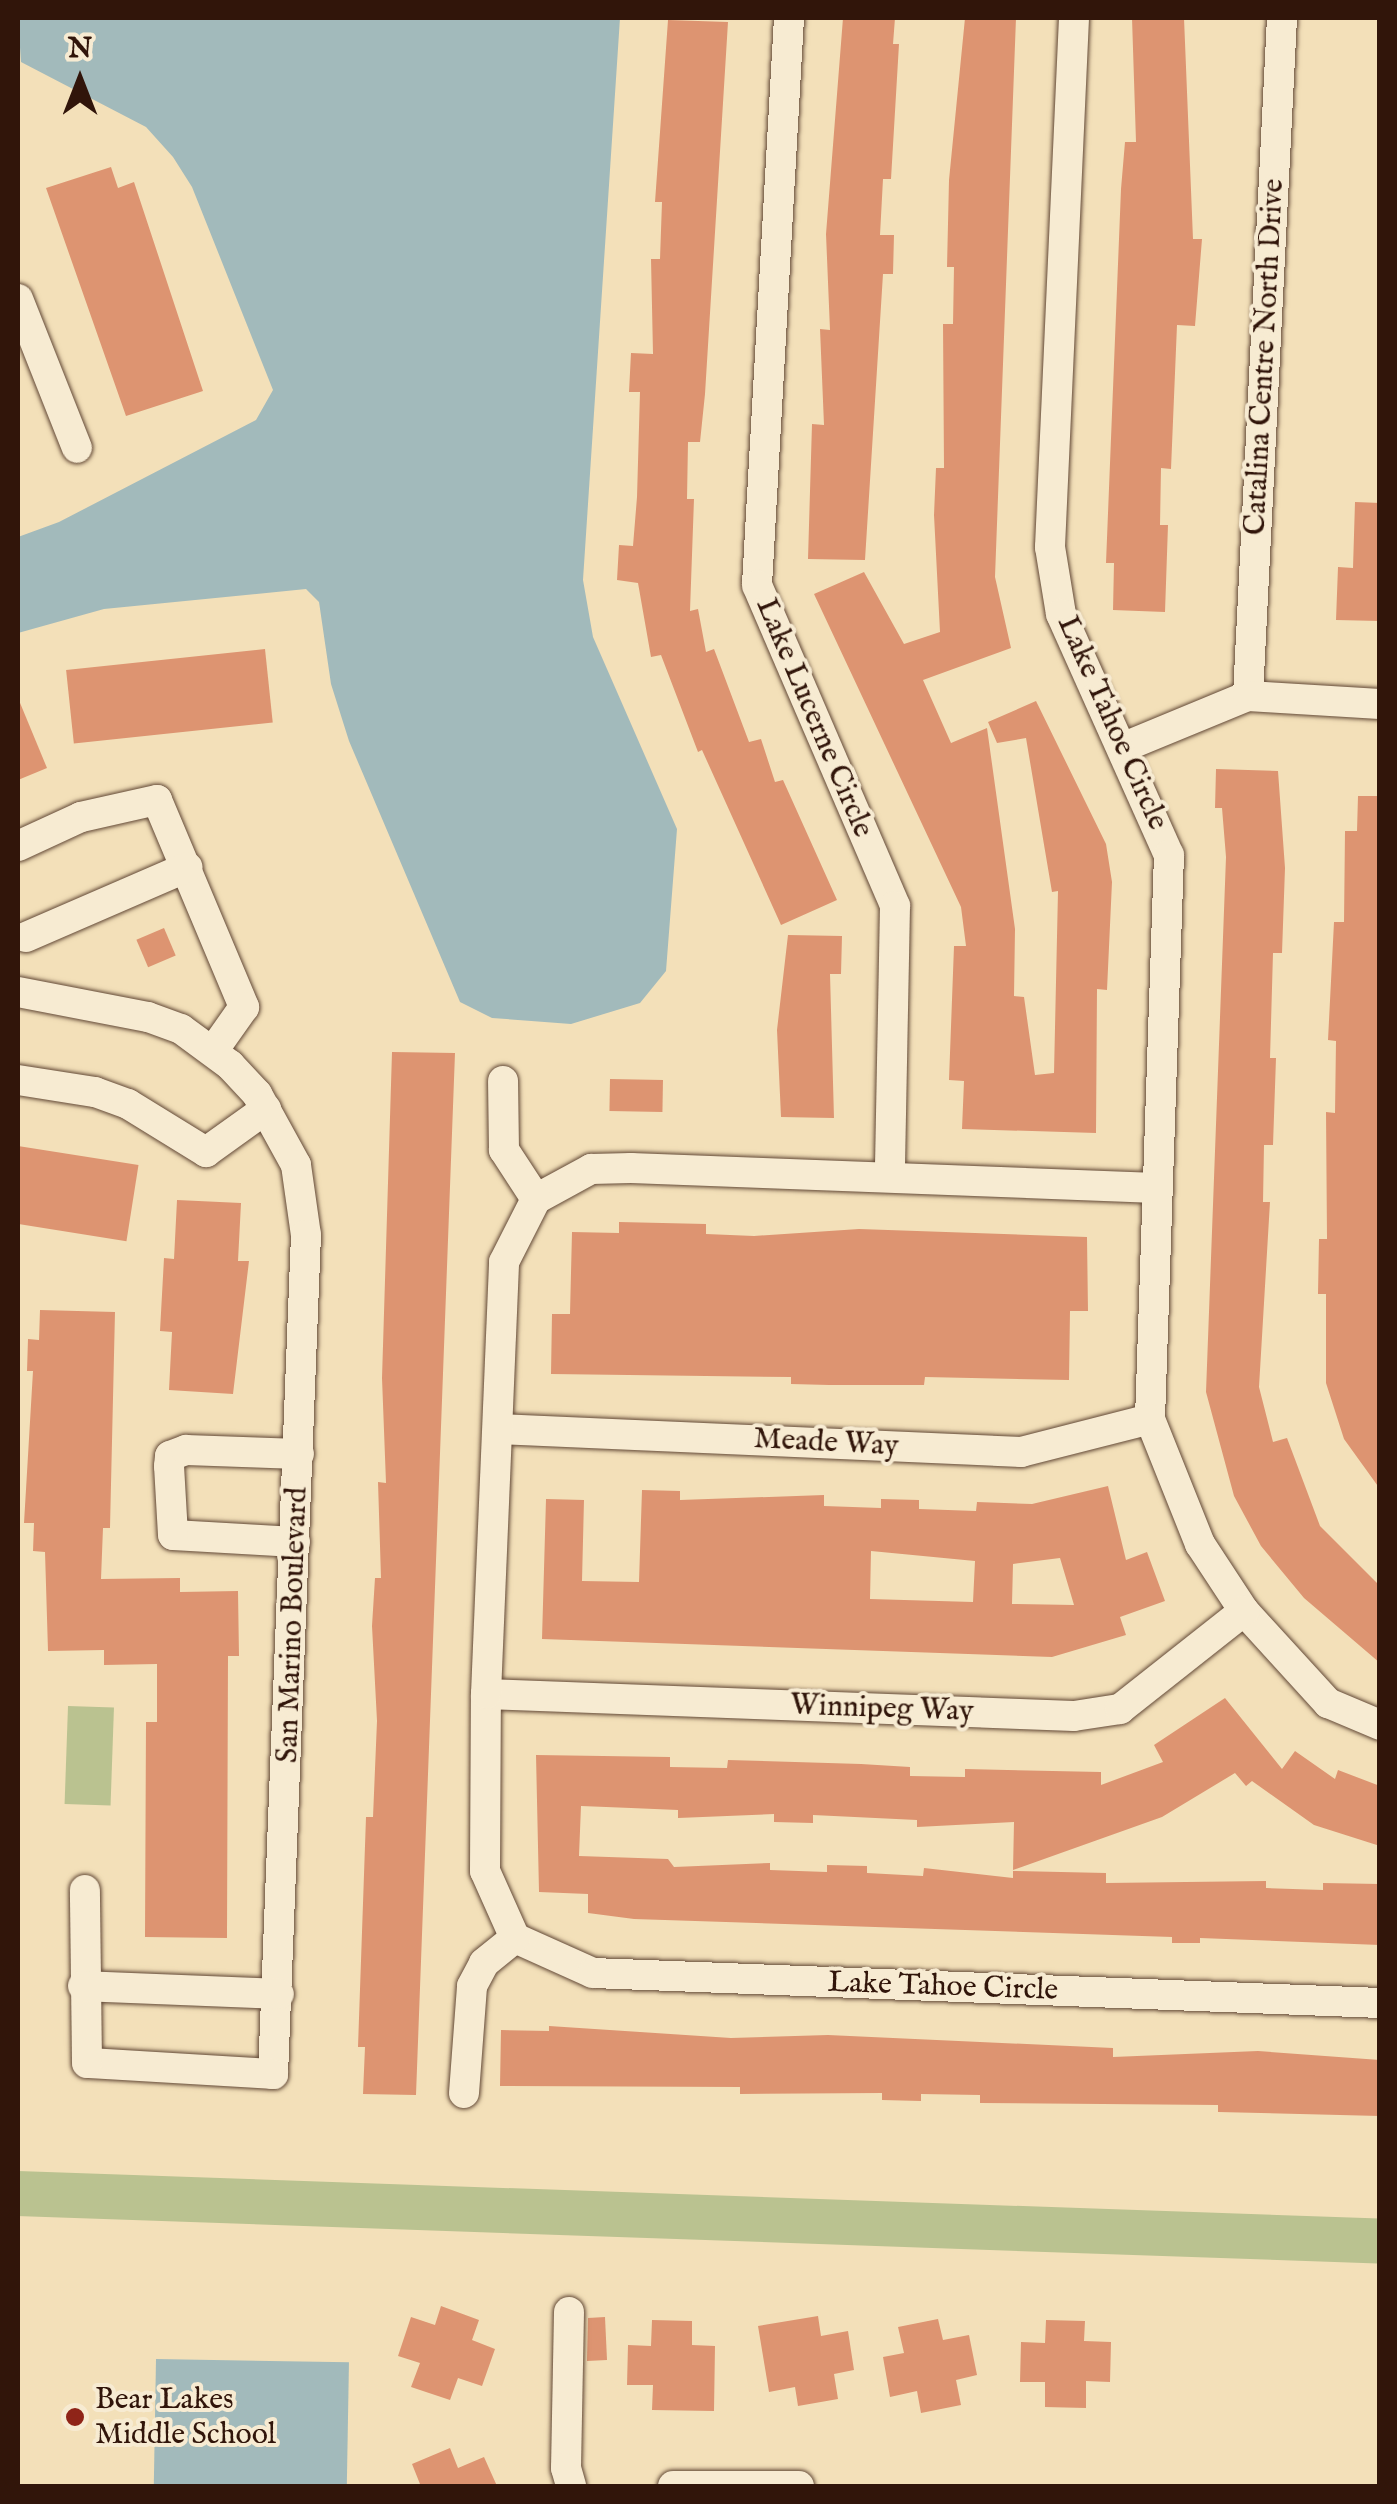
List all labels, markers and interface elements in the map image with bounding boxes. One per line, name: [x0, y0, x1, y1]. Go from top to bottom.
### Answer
north arrow: [30, 30, 130, 130]
text: N: [68, 32, 92, 67]
street label: Catalina Centre North Drive: [1238, 178, 1292, 536]
street label: Lake Lucerne Circle: [747, 593, 881, 843]
street label: Lake Tahoe Circle: [1049, 610, 1175, 836]
street label: Meade Way: [753, 1421, 899, 1465]
street label: San Marino Boulevard: [270, 1486, 316, 1764]
street label: Winnipeg Way: [790, 1688, 974, 1730]
street label: Lake Tahoe Circle: [827, 1965, 1059, 2009]
place label: Bear Lakes Middle School: [95, 2382, 276, 2452]
marker: Bear Lakes Middle School: [64, 2406, 86, 2428]

